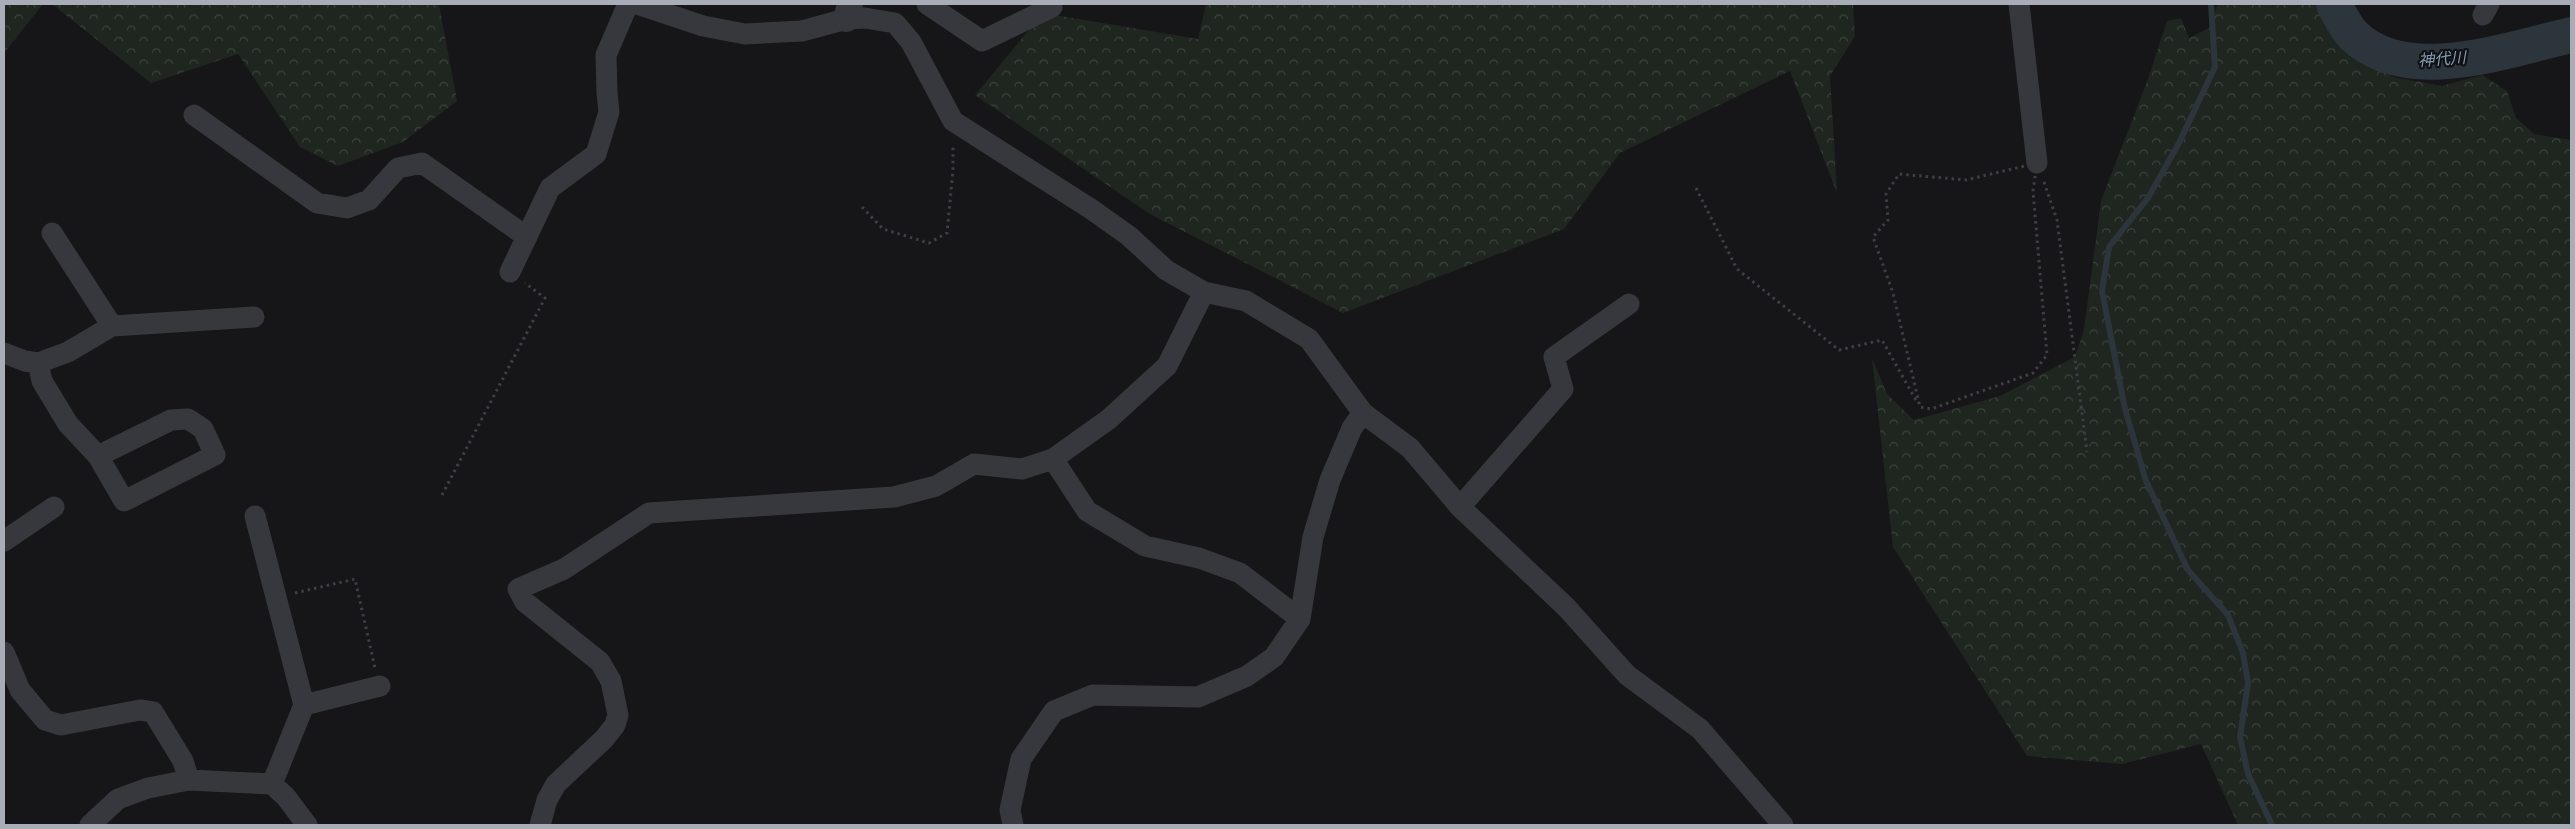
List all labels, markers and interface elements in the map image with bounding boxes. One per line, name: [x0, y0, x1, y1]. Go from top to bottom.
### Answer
water label: 神代川: [2417, 48, 2469, 70]

